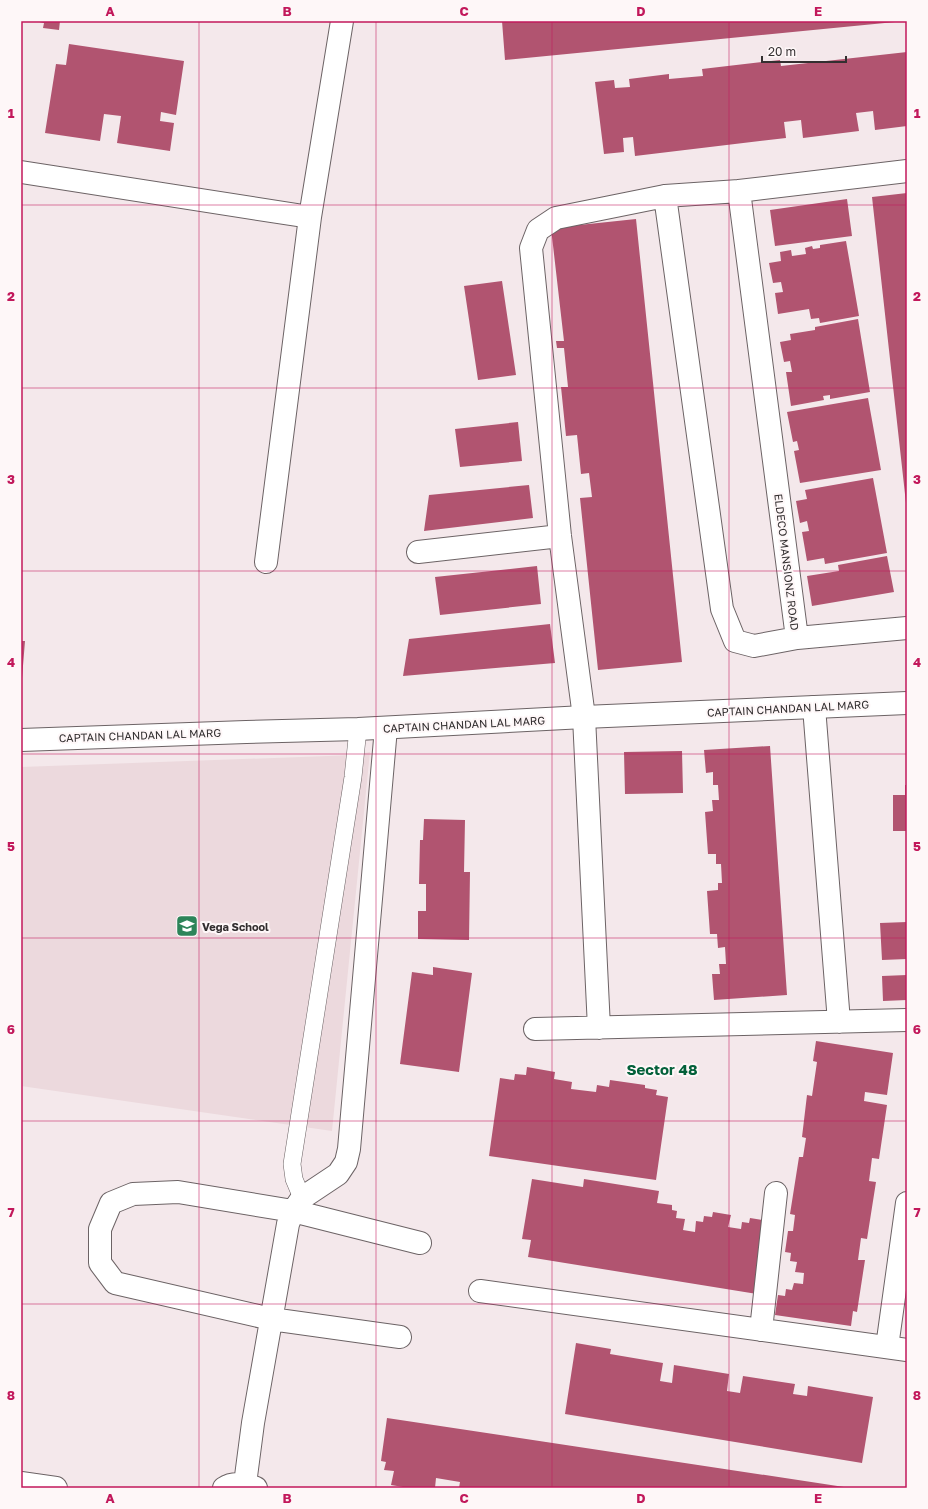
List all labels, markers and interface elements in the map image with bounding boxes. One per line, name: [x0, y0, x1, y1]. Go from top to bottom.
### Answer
text: A: [105, 3, 115, 19]
text: B: [282, 3, 292, 19]
text: C: [459, 3, 469, 19]
text: D: [636, 3, 646, 19]
text: E: [814, 3, 822, 19]
scale bar: [762, 38, 846, 64]
text: 20 m: [768, 44, 796, 59]
text: 1: [8, 105, 15, 121]
text: 1: [914, 105, 921, 121]
text: 2: [7, 288, 15, 304]
text: 2: [913, 288, 921, 304]
text: 3: [7, 471, 15, 487]
text: 3: [913, 471, 921, 487]
street label: ELDECO MANSIONZ ROAD: [772, 493, 802, 631]
text: 4: [7, 654, 15, 670]
text: 4: [913, 654, 921, 670]
street label: CAPTAIN CHANDAN LAL MARG: [707, 697, 870, 719]
street label: CAPTAIN CHANDAN LAL MARG: [383, 713, 546, 735]
street label: CAPTAIN CHANDAN LAL MARG: [59, 726, 222, 744]
text: 5: [7, 838, 15, 854]
text: 5: [913, 838, 921, 854]
school or university icon: Vega School: [174, 913, 200, 939]
place label: Vega School: [202, 920, 269, 933]
text: 6: [7, 1021, 15, 1037]
text: 6: [913, 1021, 921, 1037]
district label: Sector 48: [626, 1060, 698, 1078]
text: 7: [7, 1204, 15, 1220]
text: 7: [913, 1204, 921, 1220]
text: 8: [7, 1387, 15, 1403]
text: 8: [913, 1387, 921, 1403]
text: A: [105, 1490, 115, 1506]
text: B: [282, 1490, 292, 1506]
text: C: [459, 1490, 469, 1506]
text: D: [636, 1490, 646, 1506]
text: E: [814, 1490, 822, 1506]

